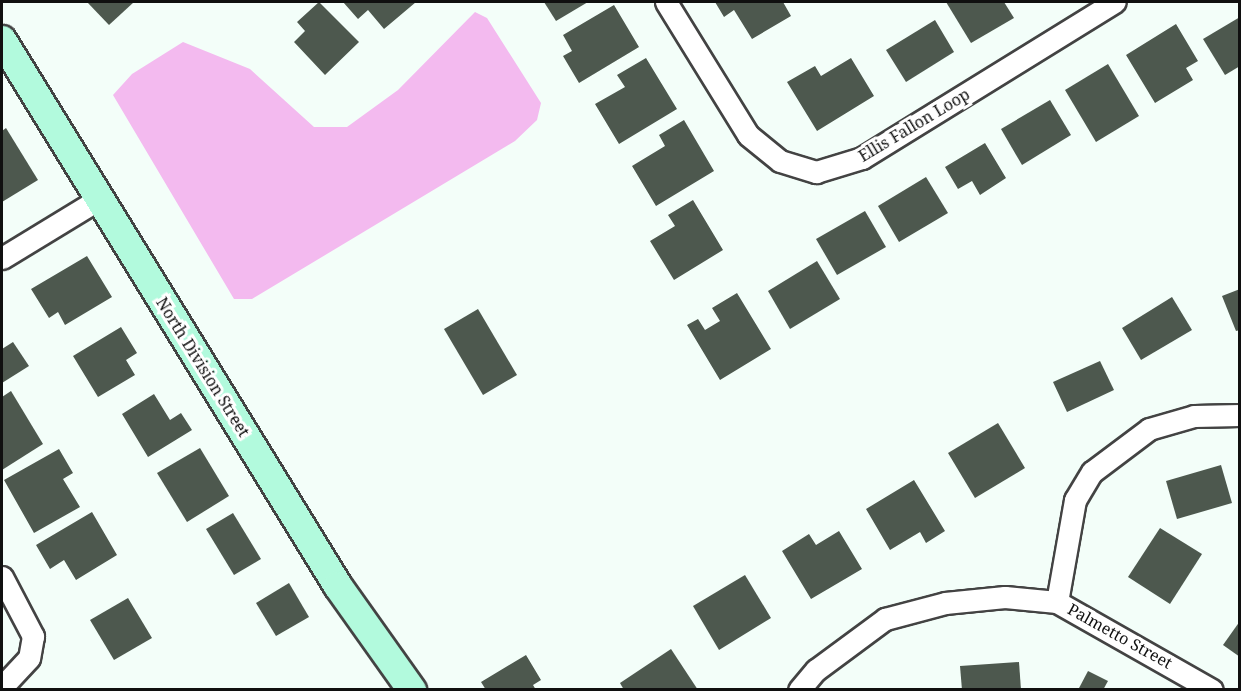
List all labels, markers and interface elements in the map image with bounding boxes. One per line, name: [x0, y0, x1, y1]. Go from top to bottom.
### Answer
street label: Ellis Fallon Loop: [855, 84, 973, 166]
street label: North Division Street: [152, 294, 254, 440]
street label: Palmetto Street: [1064, 599, 1176, 673]

